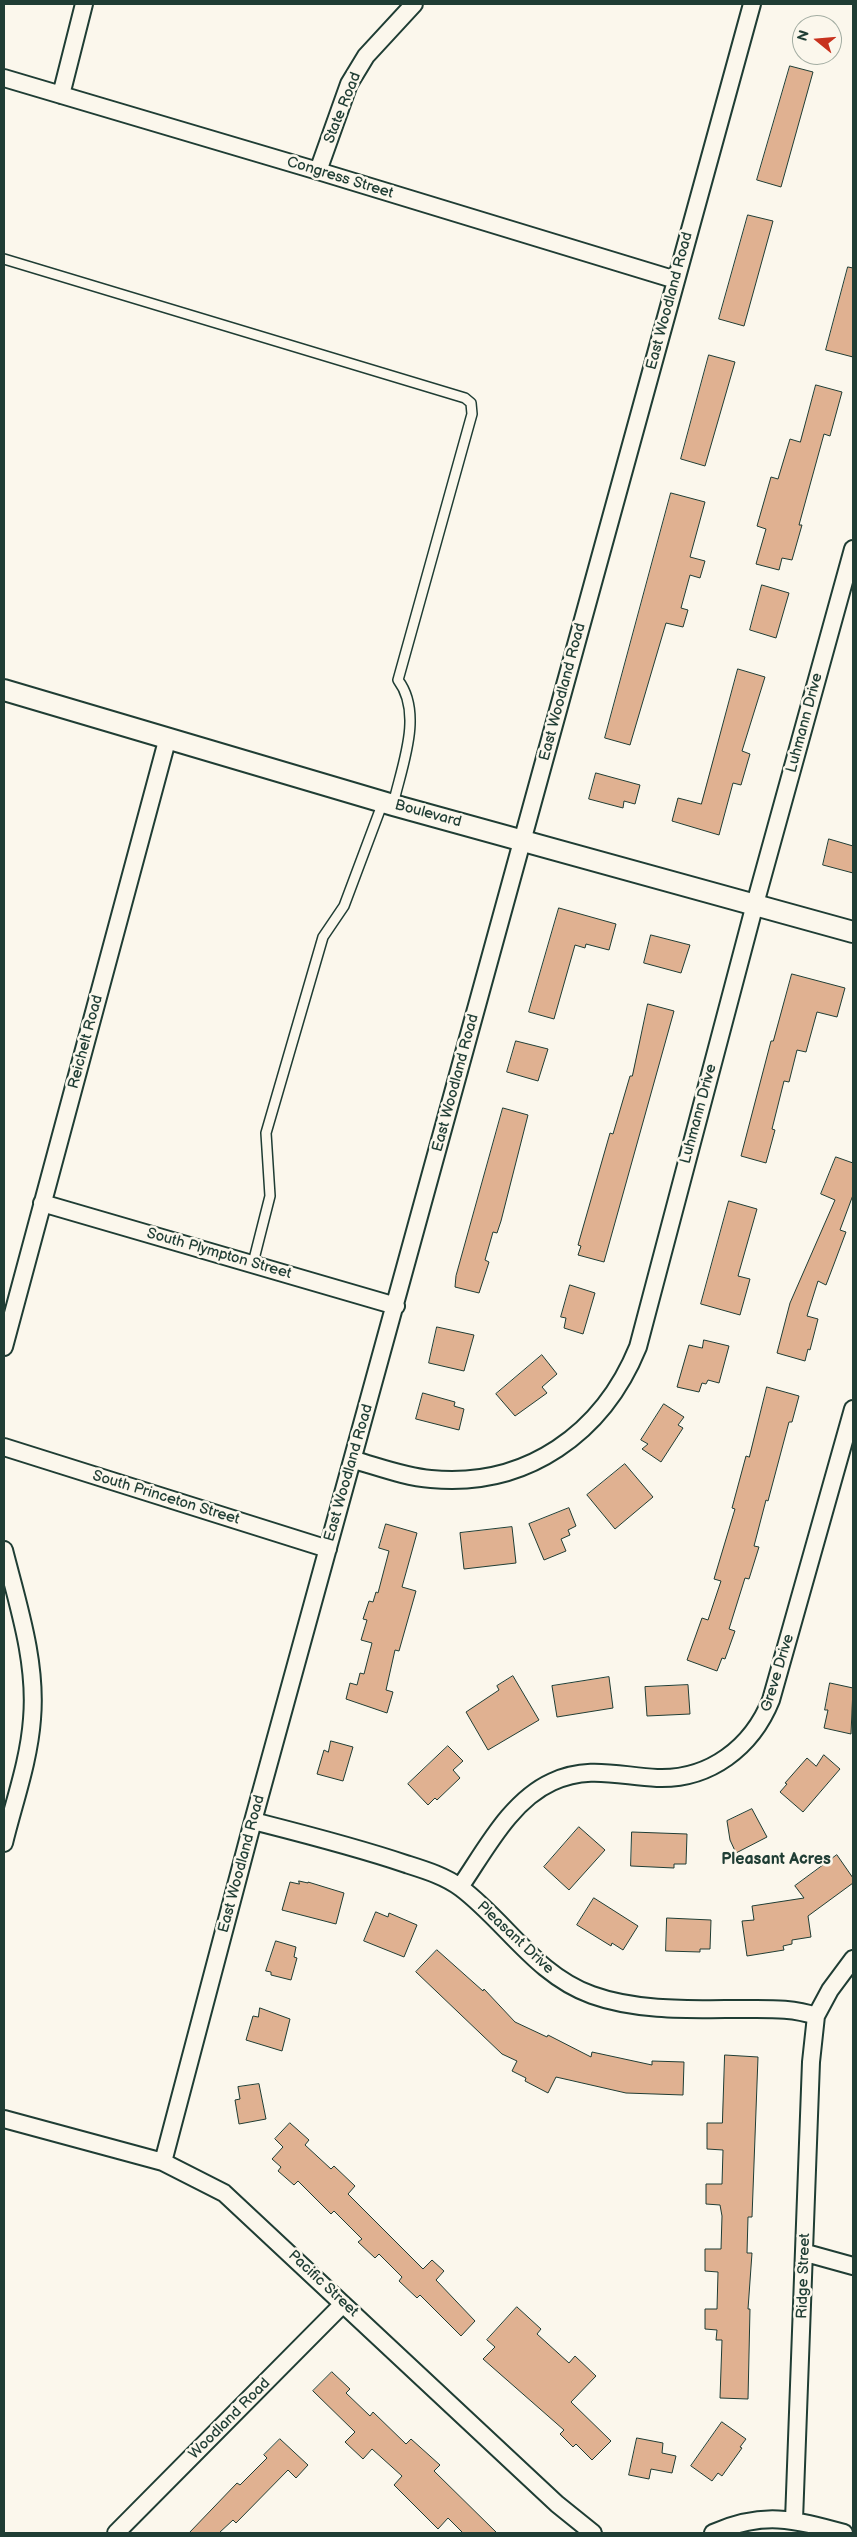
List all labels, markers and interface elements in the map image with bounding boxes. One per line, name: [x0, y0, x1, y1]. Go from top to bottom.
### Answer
north arrow: [792, 15, 842, 65]
text: N: [793, 28, 813, 43]
street label: State Road: [321, 70, 365, 146]
street label: Congress Street: [285, 153, 395, 203]
street label: East Woodland Road: [643, 230, 697, 372]
street label: East Woodland Road: [536, 621, 590, 763]
street label: Luhmann Drive: [783, 671, 827, 775]
street label: Boulevard: [393, 796, 463, 832]
street label: Reichelt Road: [65, 993, 107, 1091]
street label: East Woodland Road: [429, 1012, 483, 1154]
street label: Luhmann Drive: [677, 1062, 721, 1166]
street label: South Plympton Street: [145, 1225, 293, 1283]
street label: East Woodland Road: [321, 1402, 377, 1544]
street label: South Princeton Street: [90, 1467, 242, 1529]
street label: Greve Drive: [758, 1632, 798, 1714]
street label: East Woodland Road: [215, 1793, 269, 1935]
district label: Pleasant Acres: [721, 1850, 831, 1870]
street label: Pleasant Drive: [473, 1898, 557, 1978]
street label: Ridge Street: [794, 2233, 814, 2319]
street label: Pacific Street: [284, 2247, 362, 2321]
street label: Woodland Road: [186, 2375, 274, 2463]

